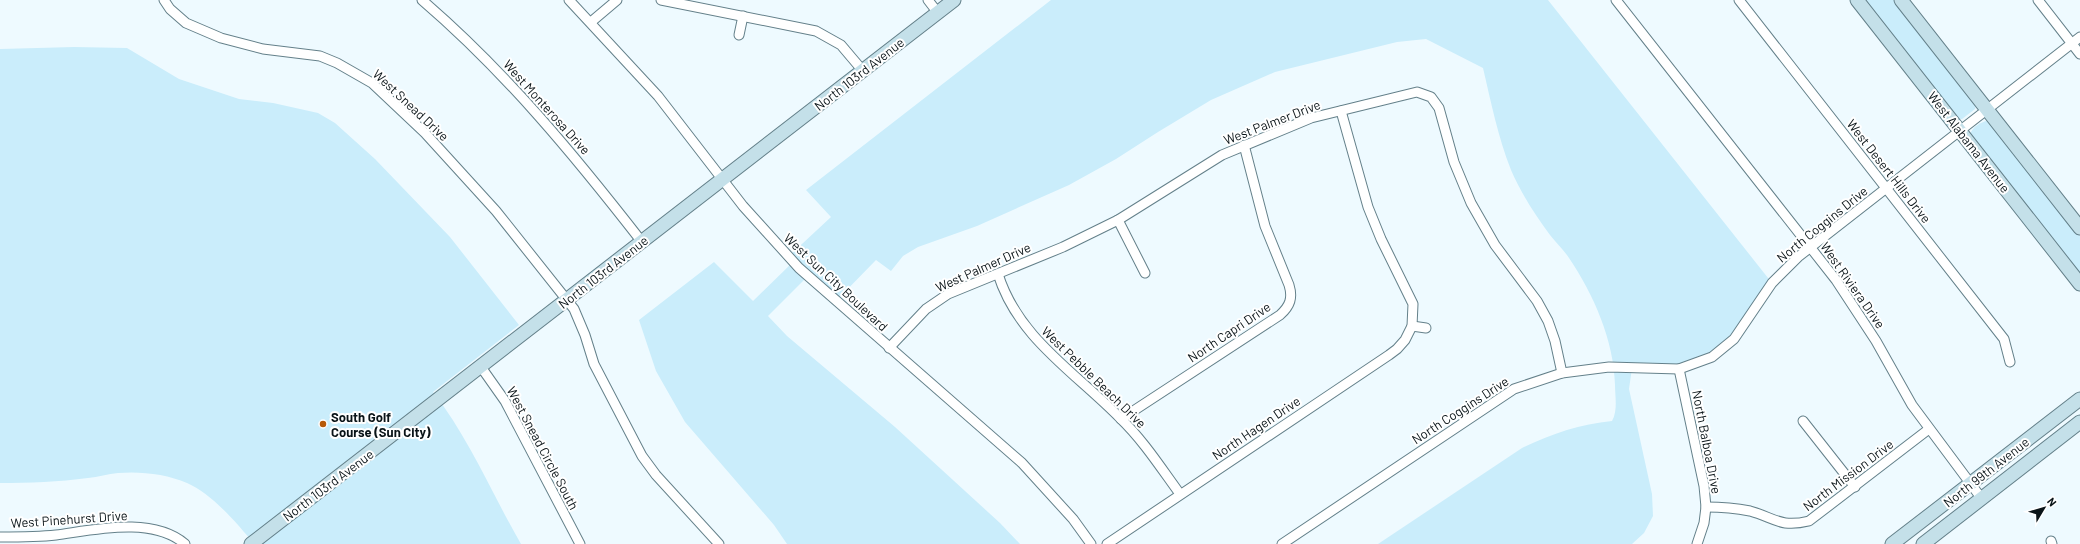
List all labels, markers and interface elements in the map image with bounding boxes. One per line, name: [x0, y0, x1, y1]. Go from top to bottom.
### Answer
street label: North 103rd Avenue: [811, 34, 907, 114]
street label: West Monterosa Drive: [500, 56, 594, 158]
street label: West Snead Drive: [370, 66, 452, 144]
street label: West Alabama Avenue: [1925, 88, 2013, 196]
street label: West Palmer Drive: [1221, 96, 1323, 148]
street label: West Desert Hills Drive: [1844, 116, 1934, 226]
street label: North Coggins Drive: [1773, 182, 1871, 266]
street label: West Sun City Boulevard: [781, 230, 891, 334]
street label: North 103rd Avenue: [555, 232, 651, 312]
street label: West Palmer Drive: [933, 239, 1033, 295]
street label: West Riviera Drive: [1817, 239, 1889, 331]
street label: North Capri Drive: [1185, 298, 1273, 366]
street label: West Pebble Beach Drive: [1038, 323, 1150, 431]
street label: North Coggins Drive: [1409, 373, 1511, 447]
street label: West Snead Circle South: [504, 384, 582, 512]
street label: North Balboa Drive: [1689, 389, 1725, 495]
street label: North Hagen Drive: [1209, 393, 1303, 463]
place label: South Golf Course (Sun City): [331, 409, 431, 440]
marker: South Golf Course (Sun City): [318, 419, 328, 429]
street label: North 99th Avenue: [1940, 434, 2032, 510]
street label: North Mission Drive: [1800, 436, 1896, 514]
street label: North 103rd Avenue: [279, 446, 377, 524]
north arrow: [2024, 488, 2064, 528]
text: N: [2045, 495, 2060, 508]
street label: West Pinehurst Drive: [10, 507, 128, 531]

